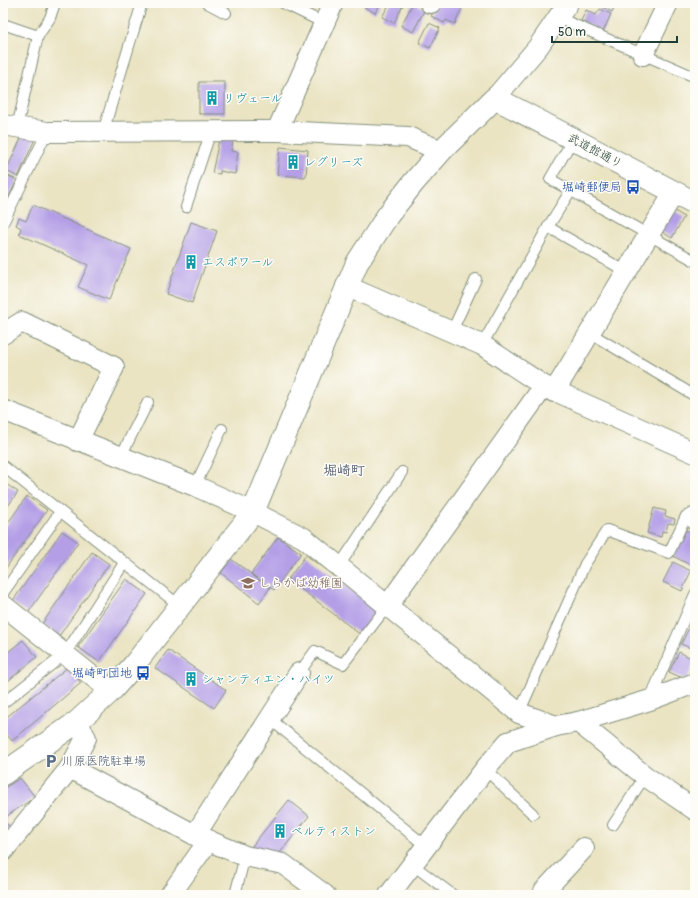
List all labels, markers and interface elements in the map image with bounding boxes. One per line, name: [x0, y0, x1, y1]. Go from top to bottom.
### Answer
scale bar: [552, 18, 677, 44]
text: 50 m: [558, 25, 586, 40]
building icon: リヴェール: [204, 90, 220, 106]
place label: リヴェール: [223, 91, 282, 106]
street label: 武道館通り: [565, 130, 625, 172]
building icon: レグリーズ: [285, 154, 301, 170]
place label: レグリーズ: [304, 155, 363, 170]
bus stop icon: 堀崎郵便局: [625, 179, 641, 195]
place label: 堀崎郵便局: [562, 180, 622, 195]
building icon: エスポワール: [183, 254, 199, 270]
place label: エスポワール: [202, 255, 273, 270]
district label: 堀崎町: [323, 462, 365, 479]
school or university icon: しらかば幼稚園: [240, 575, 256, 591]
place label: しらかば幼稚園: [259, 576, 343, 591]
bus stop icon: 堀崎町団地: [135, 665, 151, 681]
place label: 堀崎町団地: [72, 666, 132, 681]
building icon: シャンティエン・ハイツ: [183, 671, 199, 687]
place label: シャンティエン・ハイツ: [202, 672, 335, 687]
parking icon: 川原医院駐車場: [43, 753, 59, 769]
place label: 川原医院駐車場: [62, 754, 146, 769]
building icon: ベルティストン: [272, 823, 288, 839]
place label: ベルティストン: [291, 824, 376, 839]

